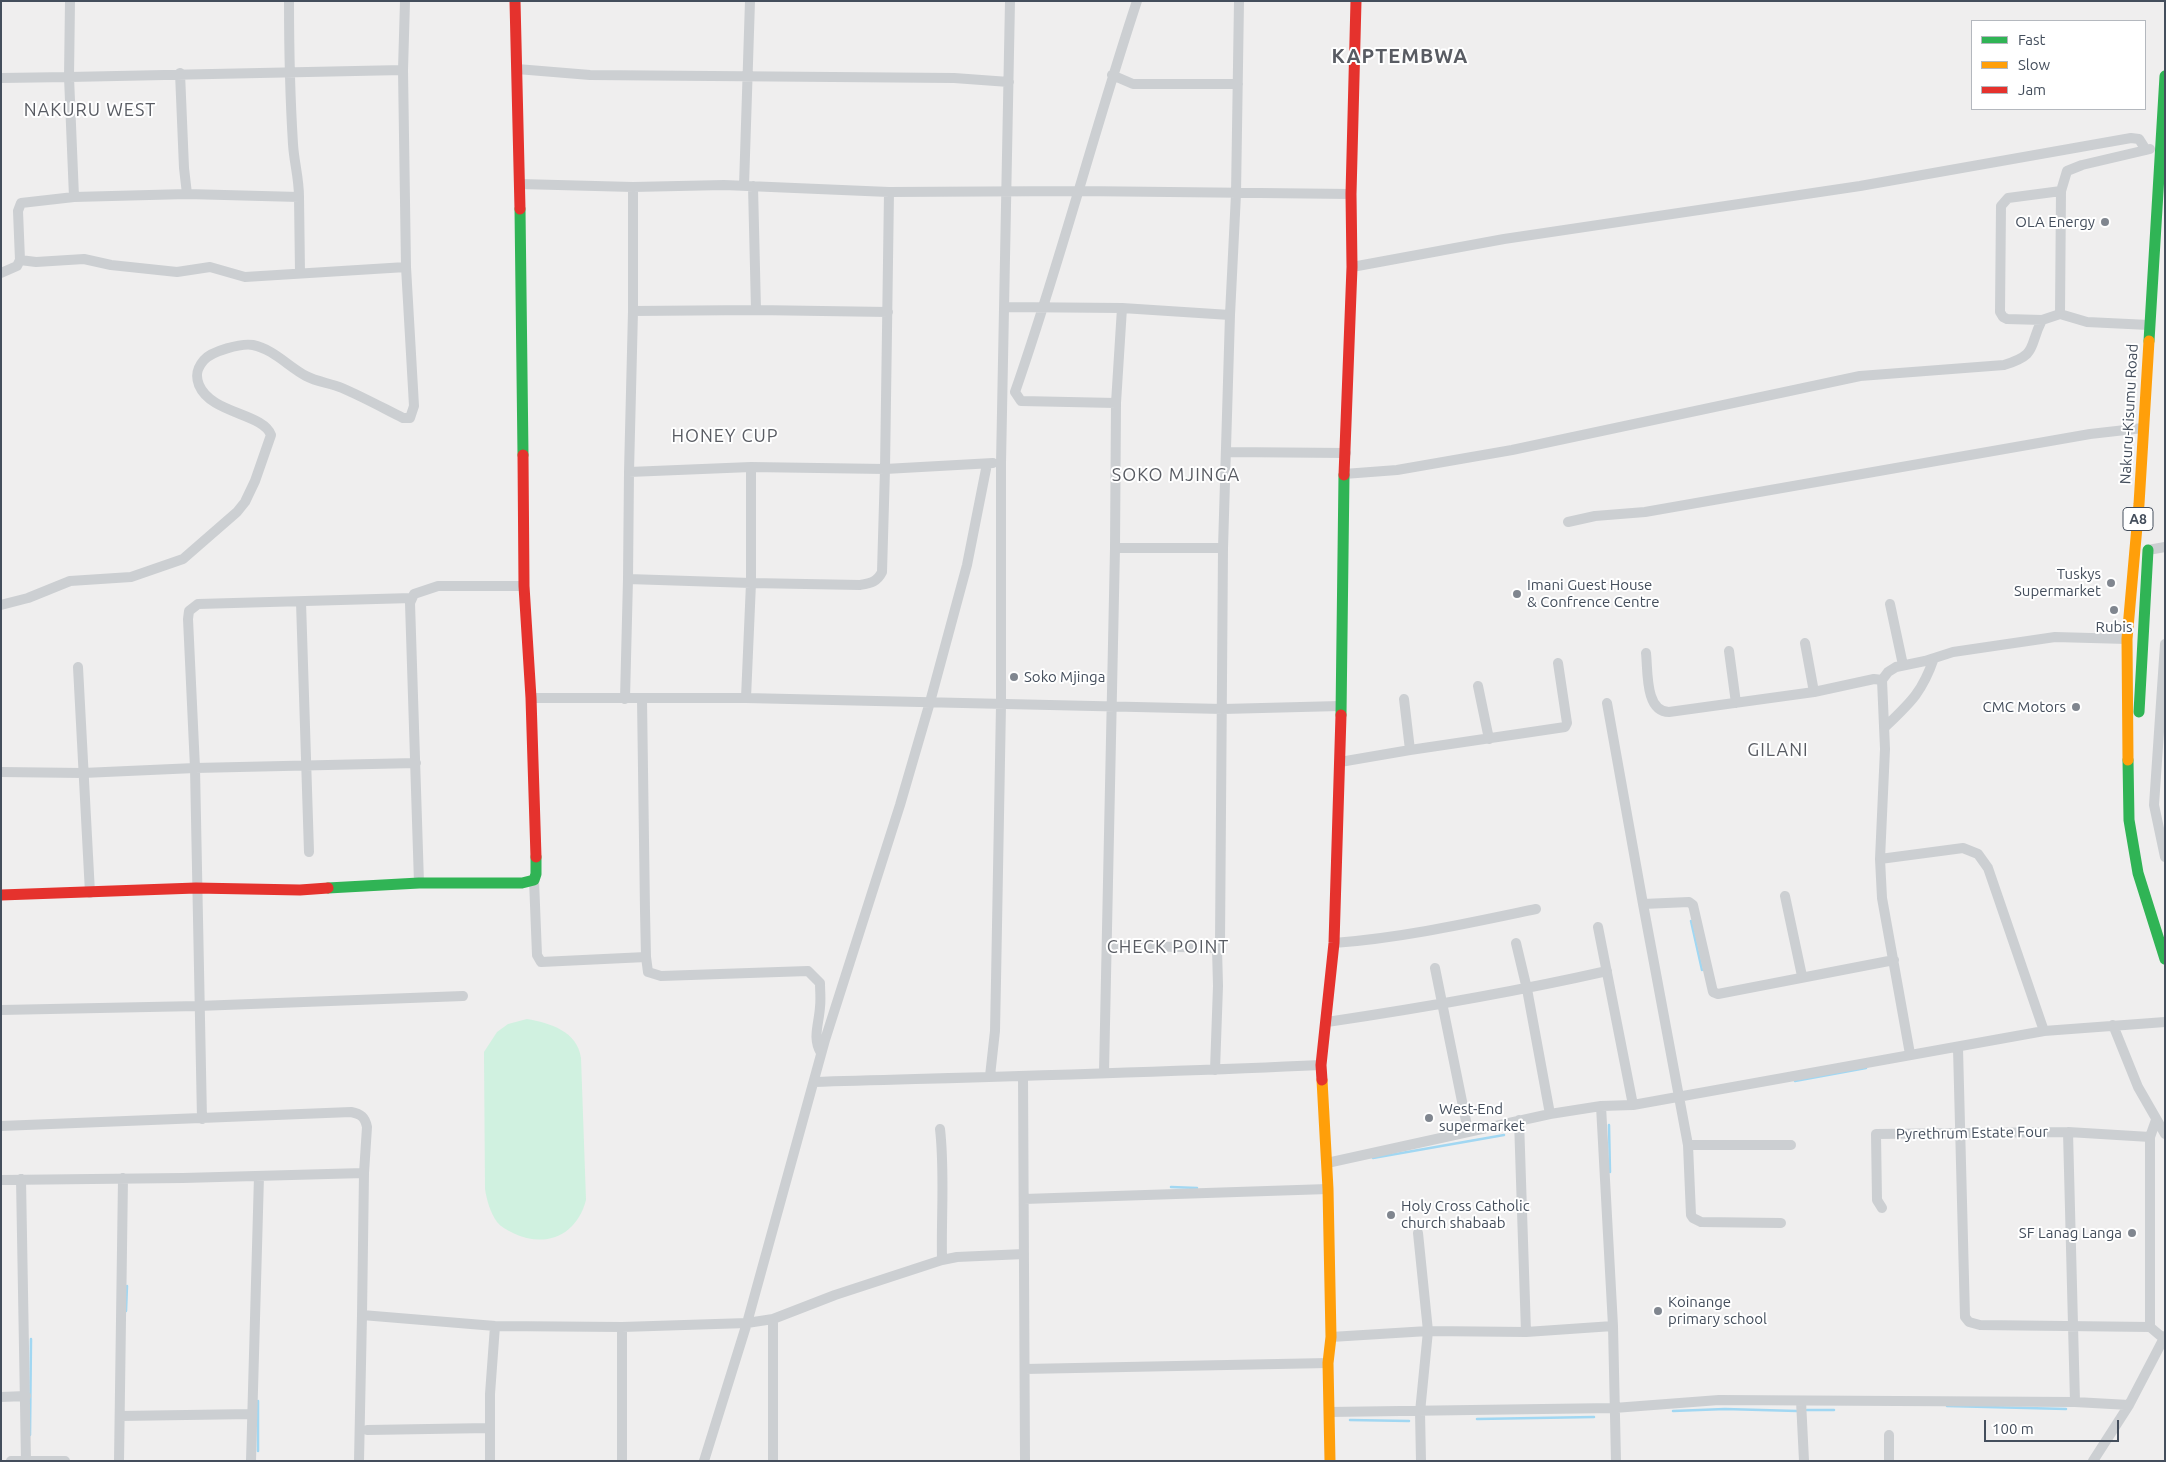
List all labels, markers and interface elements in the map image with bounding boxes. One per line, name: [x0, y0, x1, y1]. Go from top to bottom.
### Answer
legend: [1971, 20, 2146, 110]
text: Fast: [2018, 31, 2045, 48]
district label: KAPTEMBWA: [1330, 44, 1470, 68]
text: Slow: [2018, 56, 2050, 73]
text: Jam: [2018, 81, 2046, 98]
district label: NAKURU WEST: [22, 99, 158, 121]
place label: OLA Energy: [2015, 213, 2095, 231]
marker: OLA Energy: [2099, 216, 2111, 228]
street label: Nakuru-Kisumu Road: [2116, 343, 2142, 485]
district label: HONEY CUP: [670, 425, 780, 447]
district label: SOKO MJINGA: [1110, 464, 1242, 486]
road number: A8: [2123, 508, 2153, 530]
place label: Tuskys Supermarket: [2014, 565, 2101, 600]
place label: Imani Guest House & Confrence Centre: [1527, 576, 1660, 611]
marker: Tuskys Supermarket: [2105, 577, 2117, 589]
marker: Imani Guest House & Confrence Centre: [1511, 588, 1523, 600]
marker: Rubis: [2108, 604, 2120, 616]
place label: Rubis: [2096, 618, 2132, 636]
place label: Soko Mjinga: [1024, 668, 1105, 686]
marker: Soko Mjinga: [1008, 671, 1020, 683]
place label: CMC Motors: [1982, 698, 2066, 716]
marker: CMC Motors: [2070, 701, 2082, 713]
district label: GILANI: [1747, 739, 1809, 761]
district label: CHECK POINT: [1105, 936, 1231, 958]
place label: West-End supermarket: [1439, 1100, 1525, 1135]
marker: West-End supermarket: [1423, 1112, 1435, 1124]
street label: Pyrethrum Estate Four: [1896, 1123, 2048, 1143]
place label: Holy Cross Catholic church shabaab: [1401, 1197, 1530, 1232]
marker: Holy Cross Catholic church shabaab: [1385, 1209, 1397, 1221]
place label: SF Lanag Langa: [2019, 1224, 2122, 1242]
marker: SF Lanag Langa: [2126, 1227, 2138, 1239]
place label: Koinange primary school: [1668, 1293, 1767, 1328]
marker: Koinange primary school: [1652, 1305, 1664, 1317]
scale bar: [1986, 1410, 2121, 1442]
text: 100 m: [1992, 1420, 2034, 1437]

